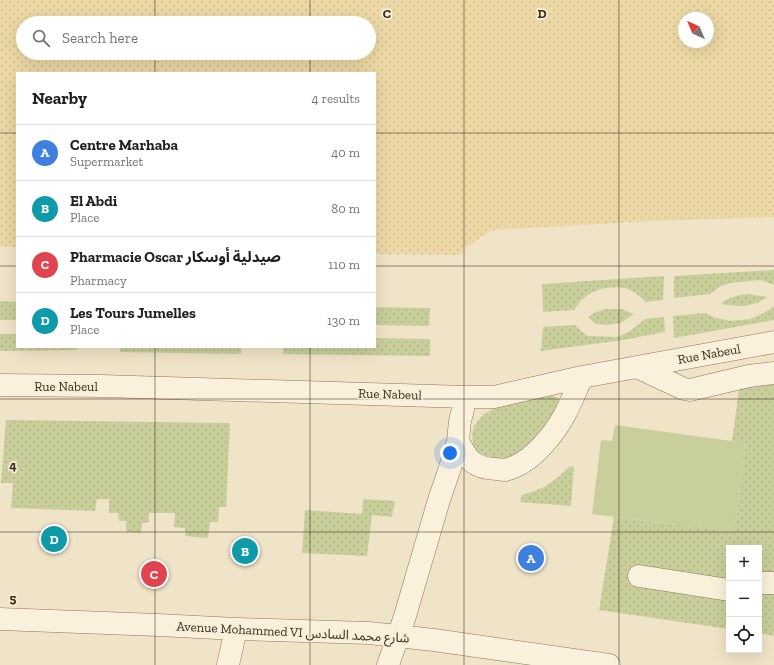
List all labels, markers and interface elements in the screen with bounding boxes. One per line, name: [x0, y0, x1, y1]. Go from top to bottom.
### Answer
text: C: [383, 6, 391, 21]
text: D: [537, 6, 547, 21]
north arrow: [678, 12, 714, 48]
search box: [16, 16, 376, 60]
icon: search: [30, 27, 52, 49]
text: Search here: [62, 29, 138, 47]
text: Nearby: [32, 88, 87, 108]
text: 4 results: [312, 91, 360, 106]
text: Centre Marhaba: [70, 136, 178, 154]
text: A: [41, 145, 49, 160]
text: 40 m: [331, 145, 360, 160]
text: Supermarket: [70, 154, 143, 169]
text: El Abdi: [70, 192, 117, 210]
text: B: [41, 201, 49, 216]
text: 80 m: [331, 201, 360, 216]
text: Place: [70, 210, 99, 225]
text: Pharmacie Oscar صيدلية أوسكار: [70, 248, 281, 266]
text: C: [41, 257, 49, 272]
text: 110 m: [328, 257, 360, 272]
text: Pharmacy: [70, 273, 127, 288]
text: Les Tours Jumelles: [70, 304, 196, 322]
text: D: [40, 313, 50, 328]
text: 130 m: [327, 313, 360, 328]
text: Place: [70, 322, 99, 337]
street label: Rue Nabeul: [676, 341, 742, 367]
street label: Rue Nabeul: [34, 379, 98, 394]
street label: Rue Nabeul: [358, 385, 423, 403]
your location: [440, 443, 460, 463]
text: 4: [9, 458, 17, 473]
pin: D: [41, 524, 67, 554]
pin: B: [232, 536, 258, 566]
pin: A: [518, 543, 544, 573]
map controls: [726, 545, 762, 653]
button: +: [726, 545, 762, 581]
pin: C: [141, 559, 167, 589]
button: −: [726, 581, 762, 617]
text: 5: [10, 591, 17, 606]
button: locate: [726, 617, 762, 653]
street label: Avenue Mohammed VI شارع محمد السادس: [176, 618, 410, 649]

